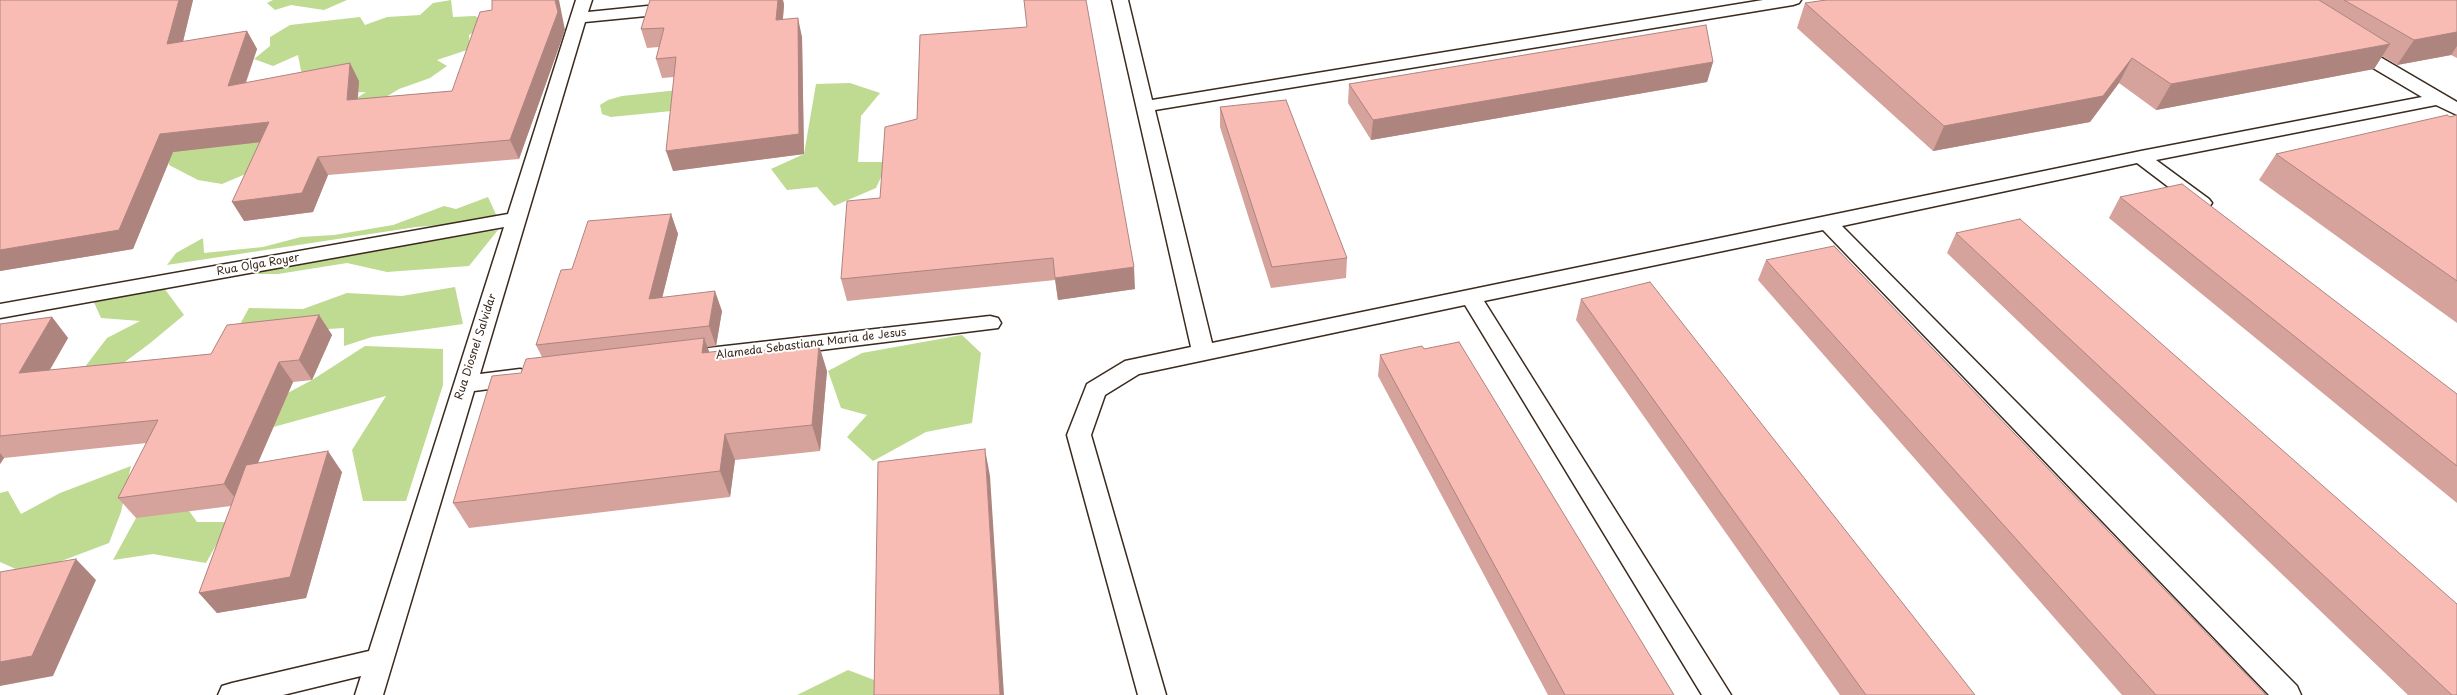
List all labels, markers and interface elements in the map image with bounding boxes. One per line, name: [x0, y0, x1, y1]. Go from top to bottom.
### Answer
street label: Rua Olga Royer: [216, 251, 300, 279]
street label: Rua Diosnel Salvidar: [453, 292, 499, 402]
street label: Alameda Sebastiana Maria de Jesus: [715, 326, 907, 362]

